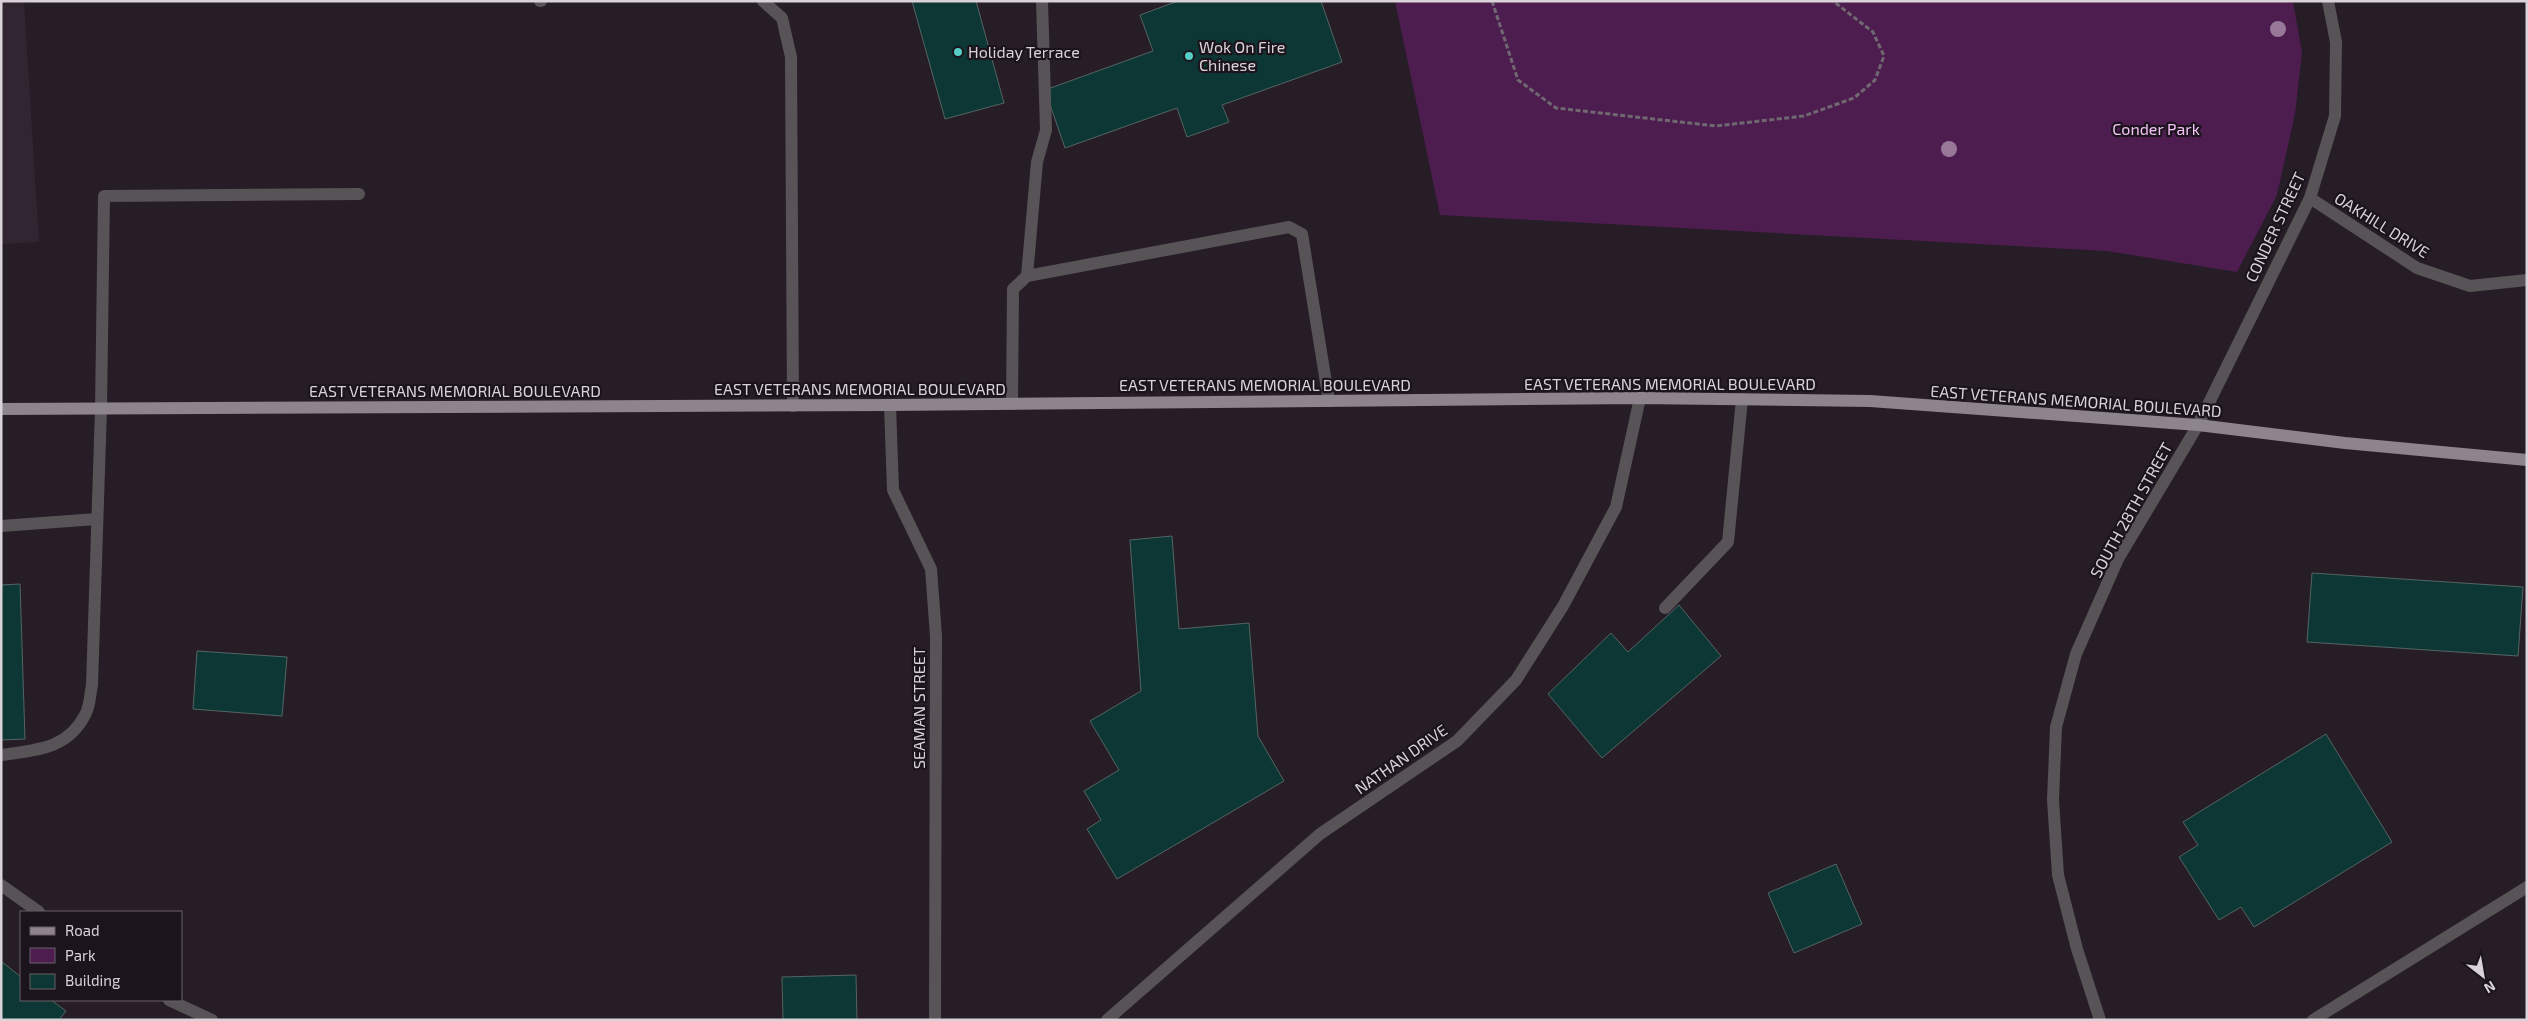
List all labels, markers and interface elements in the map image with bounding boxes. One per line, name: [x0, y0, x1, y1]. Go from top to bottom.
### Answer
place label: Wok On Fire Chinese: [1199, 37, 1285, 74]
place label: Holiday Terrace: [968, 42, 1080, 61]
marker: Holiday Terrace: [952, 46, 964, 58]
marker: Wok On Fire Chinese: [1183, 50, 1195, 62]
park label: Conder Park: [2112, 119, 2200, 138]
street label: CONDER STREET: [2241, 169, 2308, 285]
street label: OAKHILL DRIVE: [2331, 188, 2433, 261]
street label: EAST VETERANS MEMORIAL BOULEVARD: [1524, 374, 1816, 393]
street label: EAST VETERANS MEMORIAL BOULEVARD: [1119, 375, 1411, 394]
street label: EAST VETERANS MEMORIAL BOULEVARD: [714, 379, 1006, 398]
street label: EAST VETERANS MEMORIAL BOULEVARD: [309, 381, 601, 400]
street label: EAST VETERANS MEMORIAL BOULEVARD: [1930, 381, 2222, 420]
street label: SOUTH 28TH STREET: [2086, 439, 2176, 581]
street label: SEAMAN STREET: [909, 647, 928, 769]
street label: NATHAN DRIVE: [1351, 720, 1451, 797]
legend: [20, 911, 182, 1001]
text: Road: [65, 921, 100, 939]
text: Park: [65, 946, 96, 964]
north arrow: [2458, 951, 2508, 1001]
text: Building: [65, 971, 121, 989]
text: N: [2481, 978, 2499, 997]

